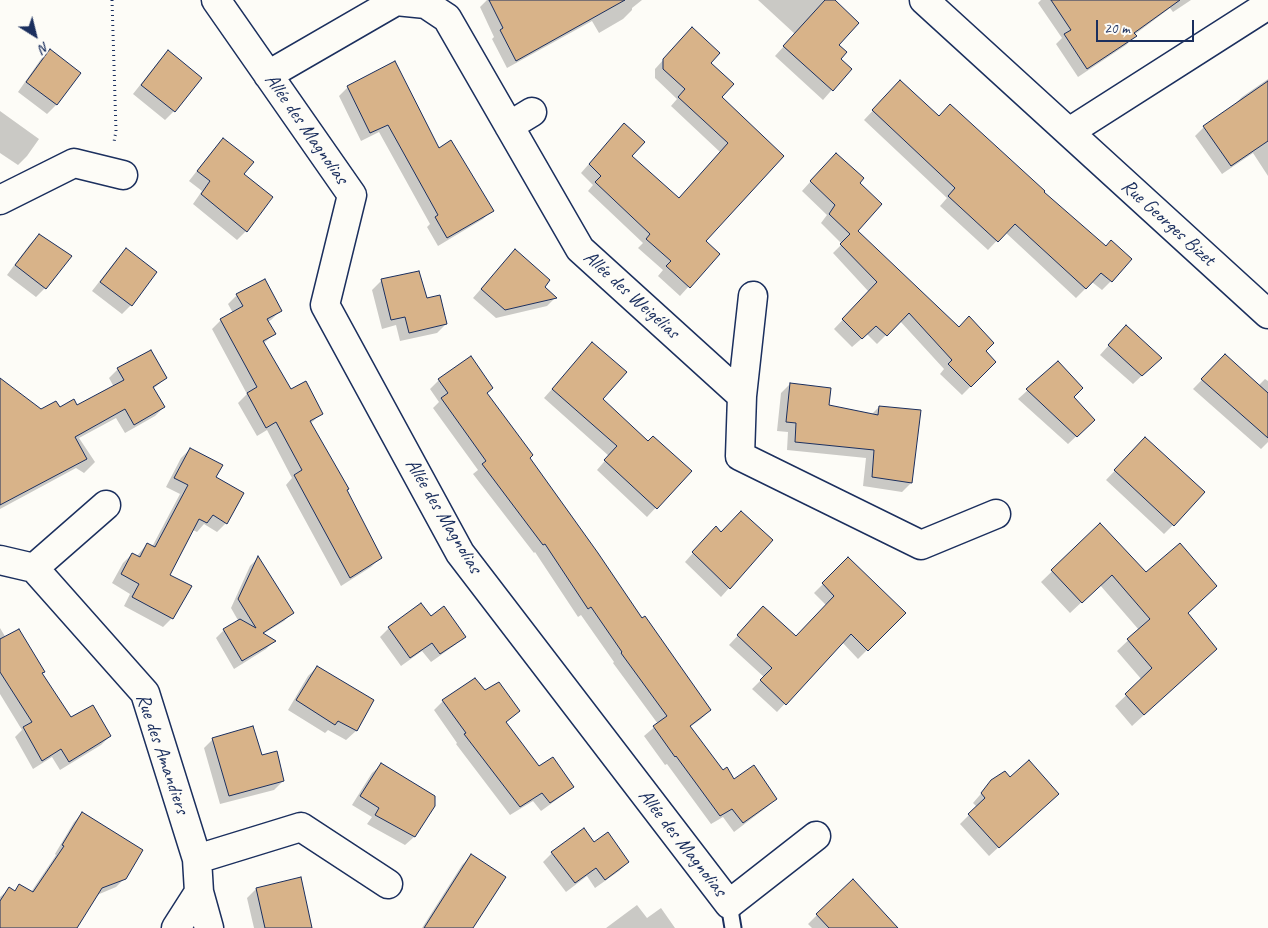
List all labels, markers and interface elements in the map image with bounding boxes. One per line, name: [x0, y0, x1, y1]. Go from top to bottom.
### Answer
north arrow: [10, 10, 60, 60]
scale bar: [1098, 10, 1196, 42]
text: 20 m: [1104, 19, 1130, 38]
text: N: [36, 38, 53, 57]
street label: Allée des Magnolias: [259, 69, 353, 189]
street label: Rue Georges Bizet: [1116, 174, 1220, 272]
street label: Allée des Weigélias: [578, 246, 684, 344]
street label: Allée des Magnolias: [399, 454, 487, 578]
street label: Rue des Amandiers: [130, 691, 194, 817]
street label: Allée des Magnolias: [633, 785, 731, 901]

